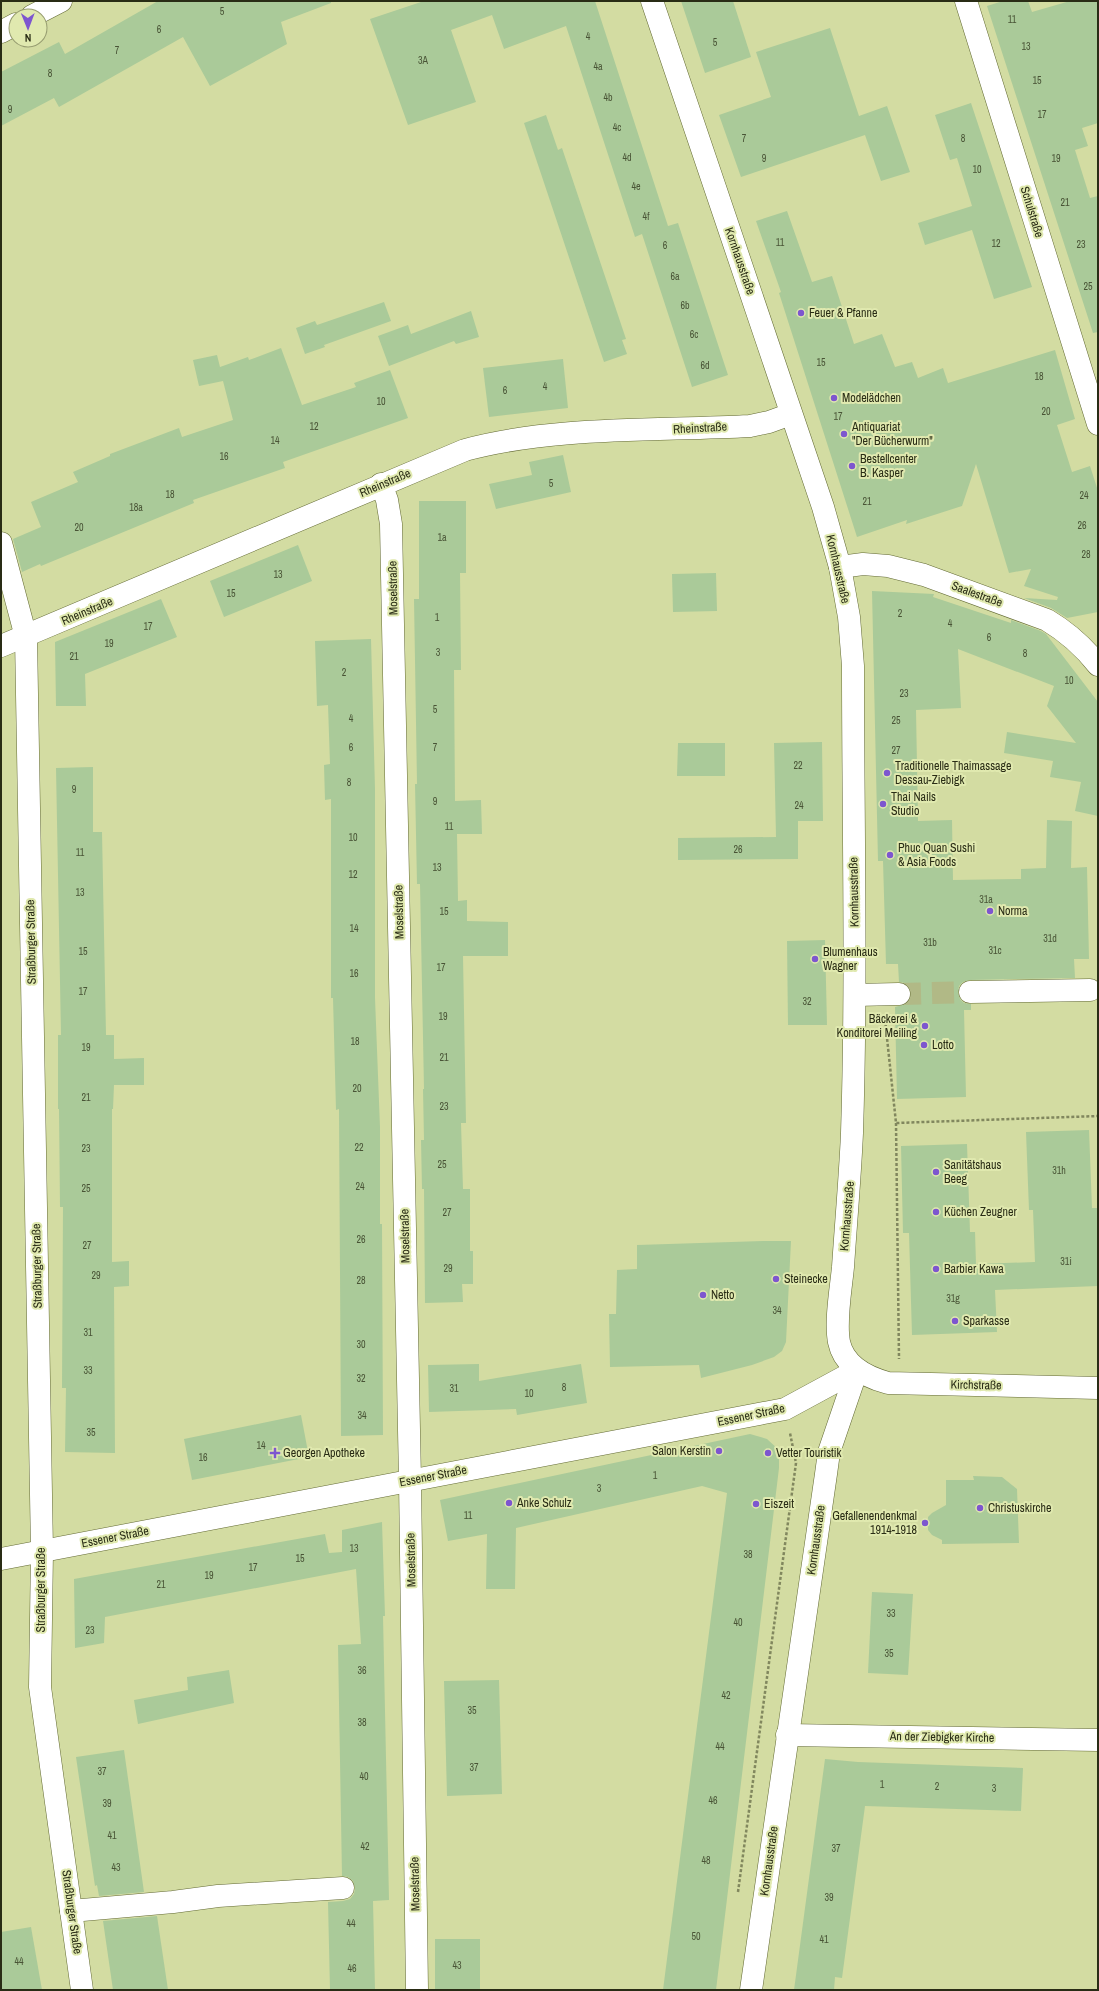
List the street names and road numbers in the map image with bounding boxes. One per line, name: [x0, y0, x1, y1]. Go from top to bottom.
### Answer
street label: Schulstraße: [1017, 185, 1047, 239]
street label: Kornhausstraße: [721, 225, 759, 297]
street label: Rheinstraße: [673, 419, 727, 437]
street label: Rheinstraße: [357, 465, 413, 501]
street label: Kornhausstraße: [822, 533, 854, 605]
street label: Moselstraße: [385, 561, 401, 615]
street label: Saalestraße: [949, 577, 1005, 611]
street label: Rheinstraße: [59, 593, 115, 629]
street label: Kornhausstraße: [845, 857, 863, 927]
street label: Moselstraße: [391, 885, 407, 939]
street label: Straßburger Straße: [22, 899, 40, 985]
street label: Kornhausstraße: [836, 1180, 858, 1252]
street label: Moselstraße: [397, 1209, 413, 1263]
street label: Straßburger Straße: [28, 1223, 46, 1309]
street label: Kirchstraße: [950, 1377, 1002, 1393]
street label: Essener Straße: [716, 1400, 786, 1430]
street label: Essener Straße: [398, 1462, 468, 1490]
street label: Kornhausstraße: [803, 1504, 829, 1576]
street label: Essener Straße: [80, 1523, 150, 1551]
street label: Moselstraße: [403, 1533, 419, 1587]
street label: Straßburger Straße: [33, 1548, 49, 1632]
street label: An der Ziebigker Kirche: [889, 1728, 994, 1746]
street label: Kornhausstraße: [756, 1825, 782, 1897]
street label: Moselstraße: [407, 1857, 423, 1911]
street label: Straßburger Straße: [58, 1869, 86, 1955]

